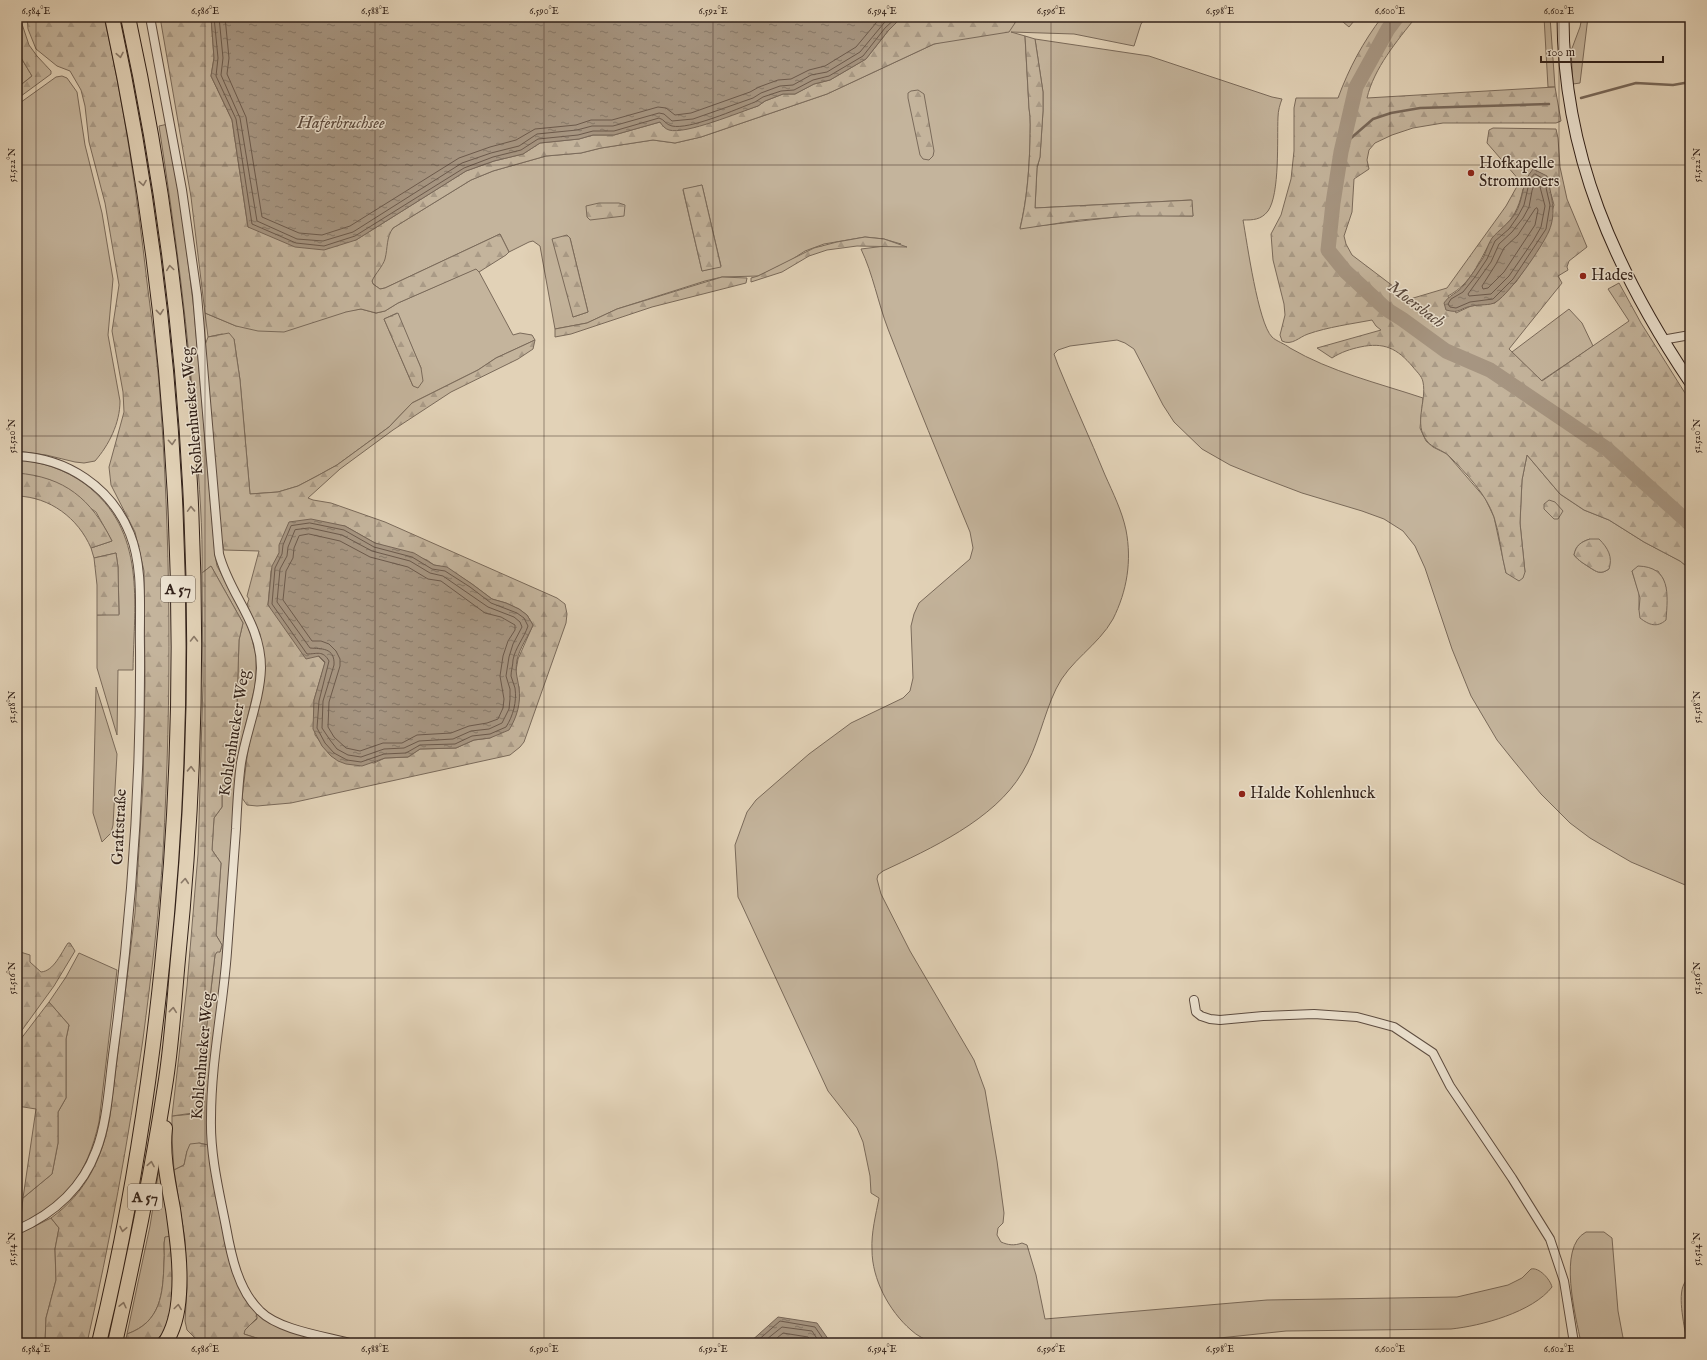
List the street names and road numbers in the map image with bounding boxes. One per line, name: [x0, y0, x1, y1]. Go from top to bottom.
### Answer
street label: Kohlenhucker Weg: [177, 346, 209, 476]
road number: A 57: [161, 576, 195, 602]
street label: Kohlenhucker Weg: [215, 668, 255, 798]
street label: Graftstraße: [108, 788, 132, 866]
street label: Kohlenhucker Weg: [187, 991, 219, 1121]
road number: A 57: [128, 1184, 162, 1210]

